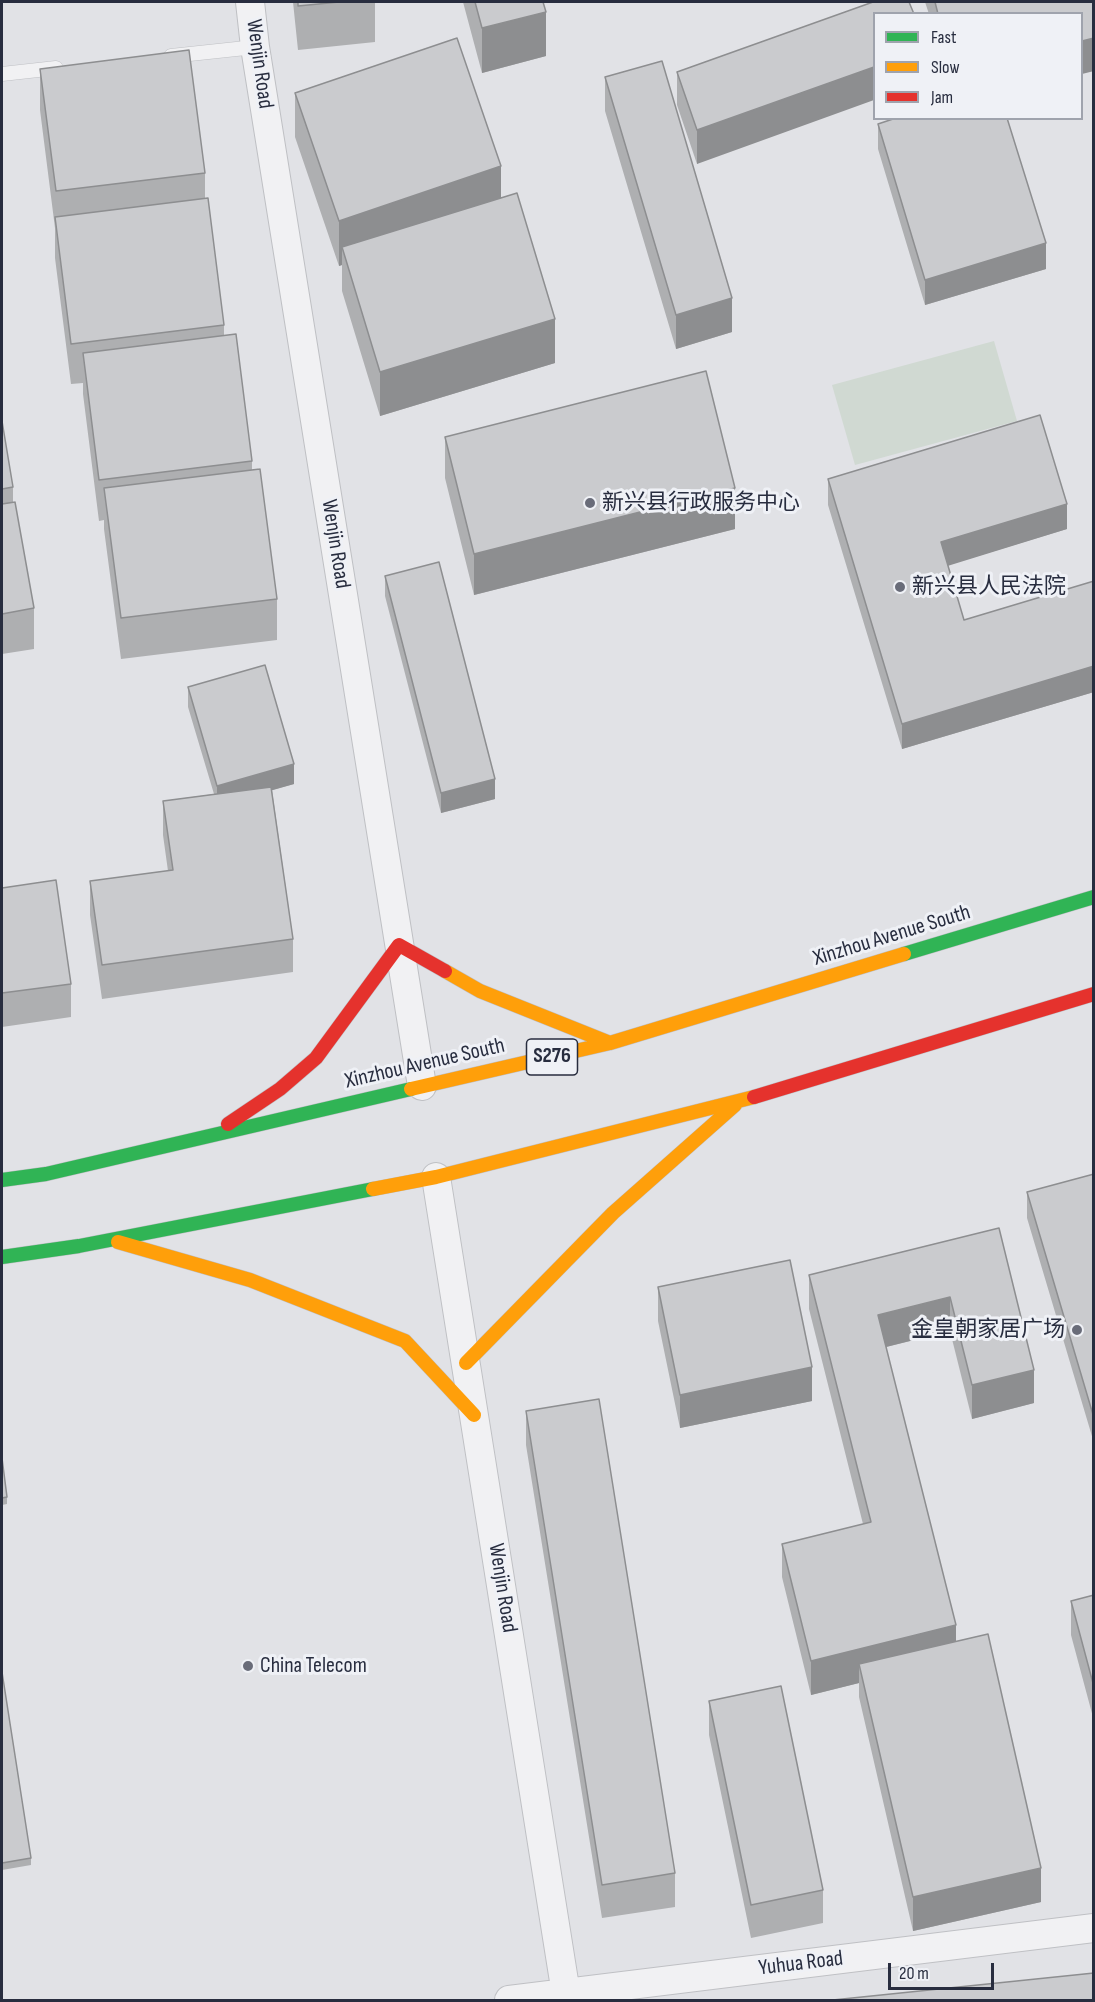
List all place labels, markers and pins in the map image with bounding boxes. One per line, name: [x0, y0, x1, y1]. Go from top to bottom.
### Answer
place label: 新兴县行政服务中心: [602, 490, 800, 516]
marker: 新兴县行政服务中心: [583, 496, 597, 510]
place label: 新兴县人民法院: [912, 574, 1066, 600]
marker: 新兴县人民法院: [893, 580, 907, 594]
place label: 金皇朝家居广场: [911, 1317, 1065, 1343]
marker: 金皇朝家居广场: [1070, 1323, 1084, 1337]
place label: China Telecom: [260, 1653, 367, 1679]
marker: China Telecom: [241, 1659, 255, 1673]

